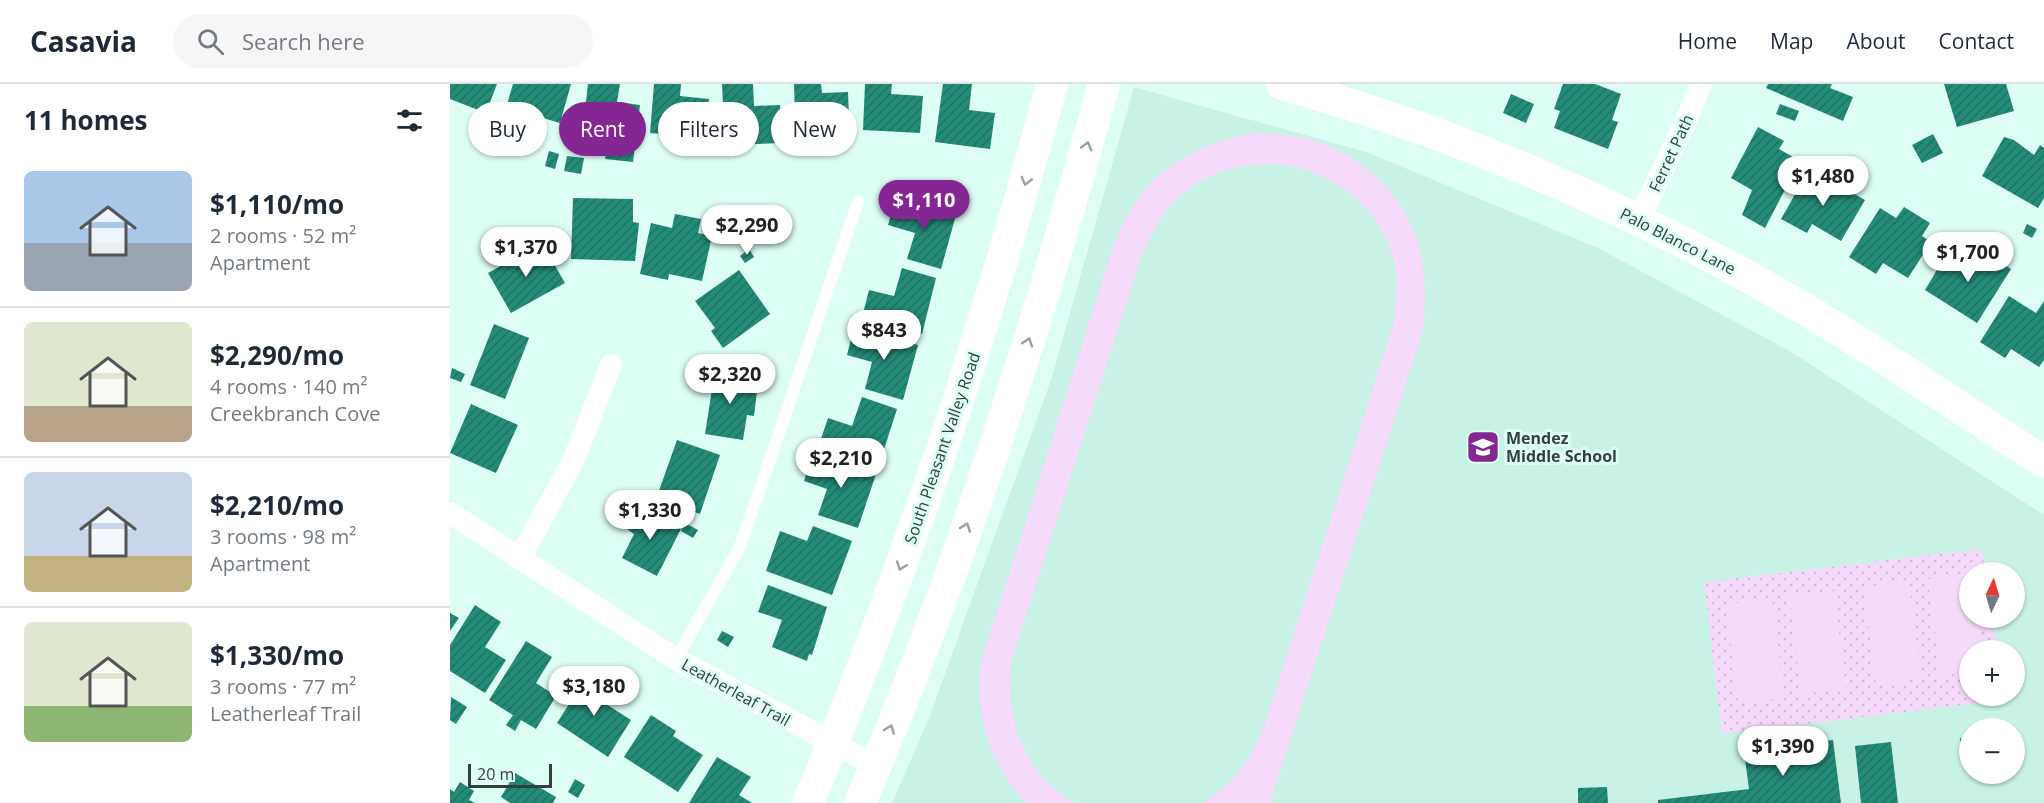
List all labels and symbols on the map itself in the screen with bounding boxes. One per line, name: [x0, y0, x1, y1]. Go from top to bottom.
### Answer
street label: Ferret Path: [1643, 111, 1699, 195]
one-way arrow: [1080, 141, 1092, 152]
pin: $1,480: [1774, 156, 1872, 207]
one-way arrow: [1021, 175, 1033, 186]
pin: $1,110: [875, 180, 973, 231]
street label: Palo Blanco Lane: [1616, 202, 1740, 280]
pin: $2,290: [698, 205, 796, 256]
pin: $1,370: [477, 227, 575, 278]
pin: $1,700: [1919, 232, 2017, 283]
pin: $843: [848, 310, 920, 361]
one-way arrow: [1021, 337, 1034, 348]
street label: South Pleasant Valley Road: [899, 349, 985, 547]
pin: $2,320: [681, 354, 779, 405]
place label: Mendez Middle School: [1506, 427, 1617, 467]
school or university icon: Mendez Middle School: [1465, 429, 1501, 465]
pin: $2,210: [792, 438, 890, 489]
pin: $1,330: [601, 490, 699, 541]
one-way arrow: [959, 522, 972, 533]
one-way arrow: [896, 560, 909, 571]
north arrow: [1959, 562, 2025, 628]
street label: Leatherleaf Trail: [678, 653, 794, 731]
pin: $3,180: [545, 666, 643, 717]
one-way arrow: [883, 725, 896, 735]
pin: $1,390: [1734, 726, 1832, 777]
scale bar: [468, 761, 552, 788]

